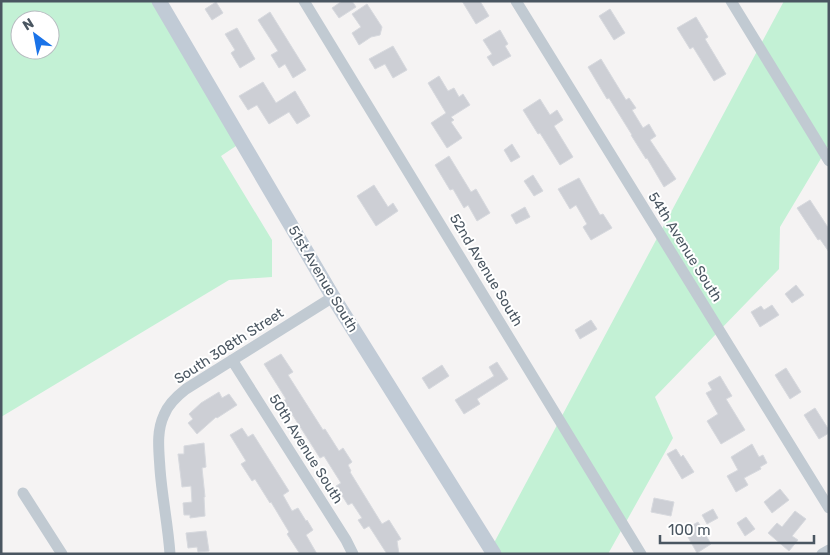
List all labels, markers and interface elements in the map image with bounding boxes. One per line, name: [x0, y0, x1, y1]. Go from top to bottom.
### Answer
north arrow: [10, 10, 60, 60]
text: N: [20, 15, 37, 34]
street label: 54th Avenue South: [644, 189, 726, 305]
street label: 52nd Avenue South: [446, 211, 526, 329]
street label: 51st Avenue South: [284, 223, 362, 335]
street label: South 308th Street: [171, 304, 287, 388]
street label: 50th Avenue South: [265, 391, 347, 507]
scale bar: [660, 512, 814, 544]
text: 100 m: [668, 521, 710, 539]

